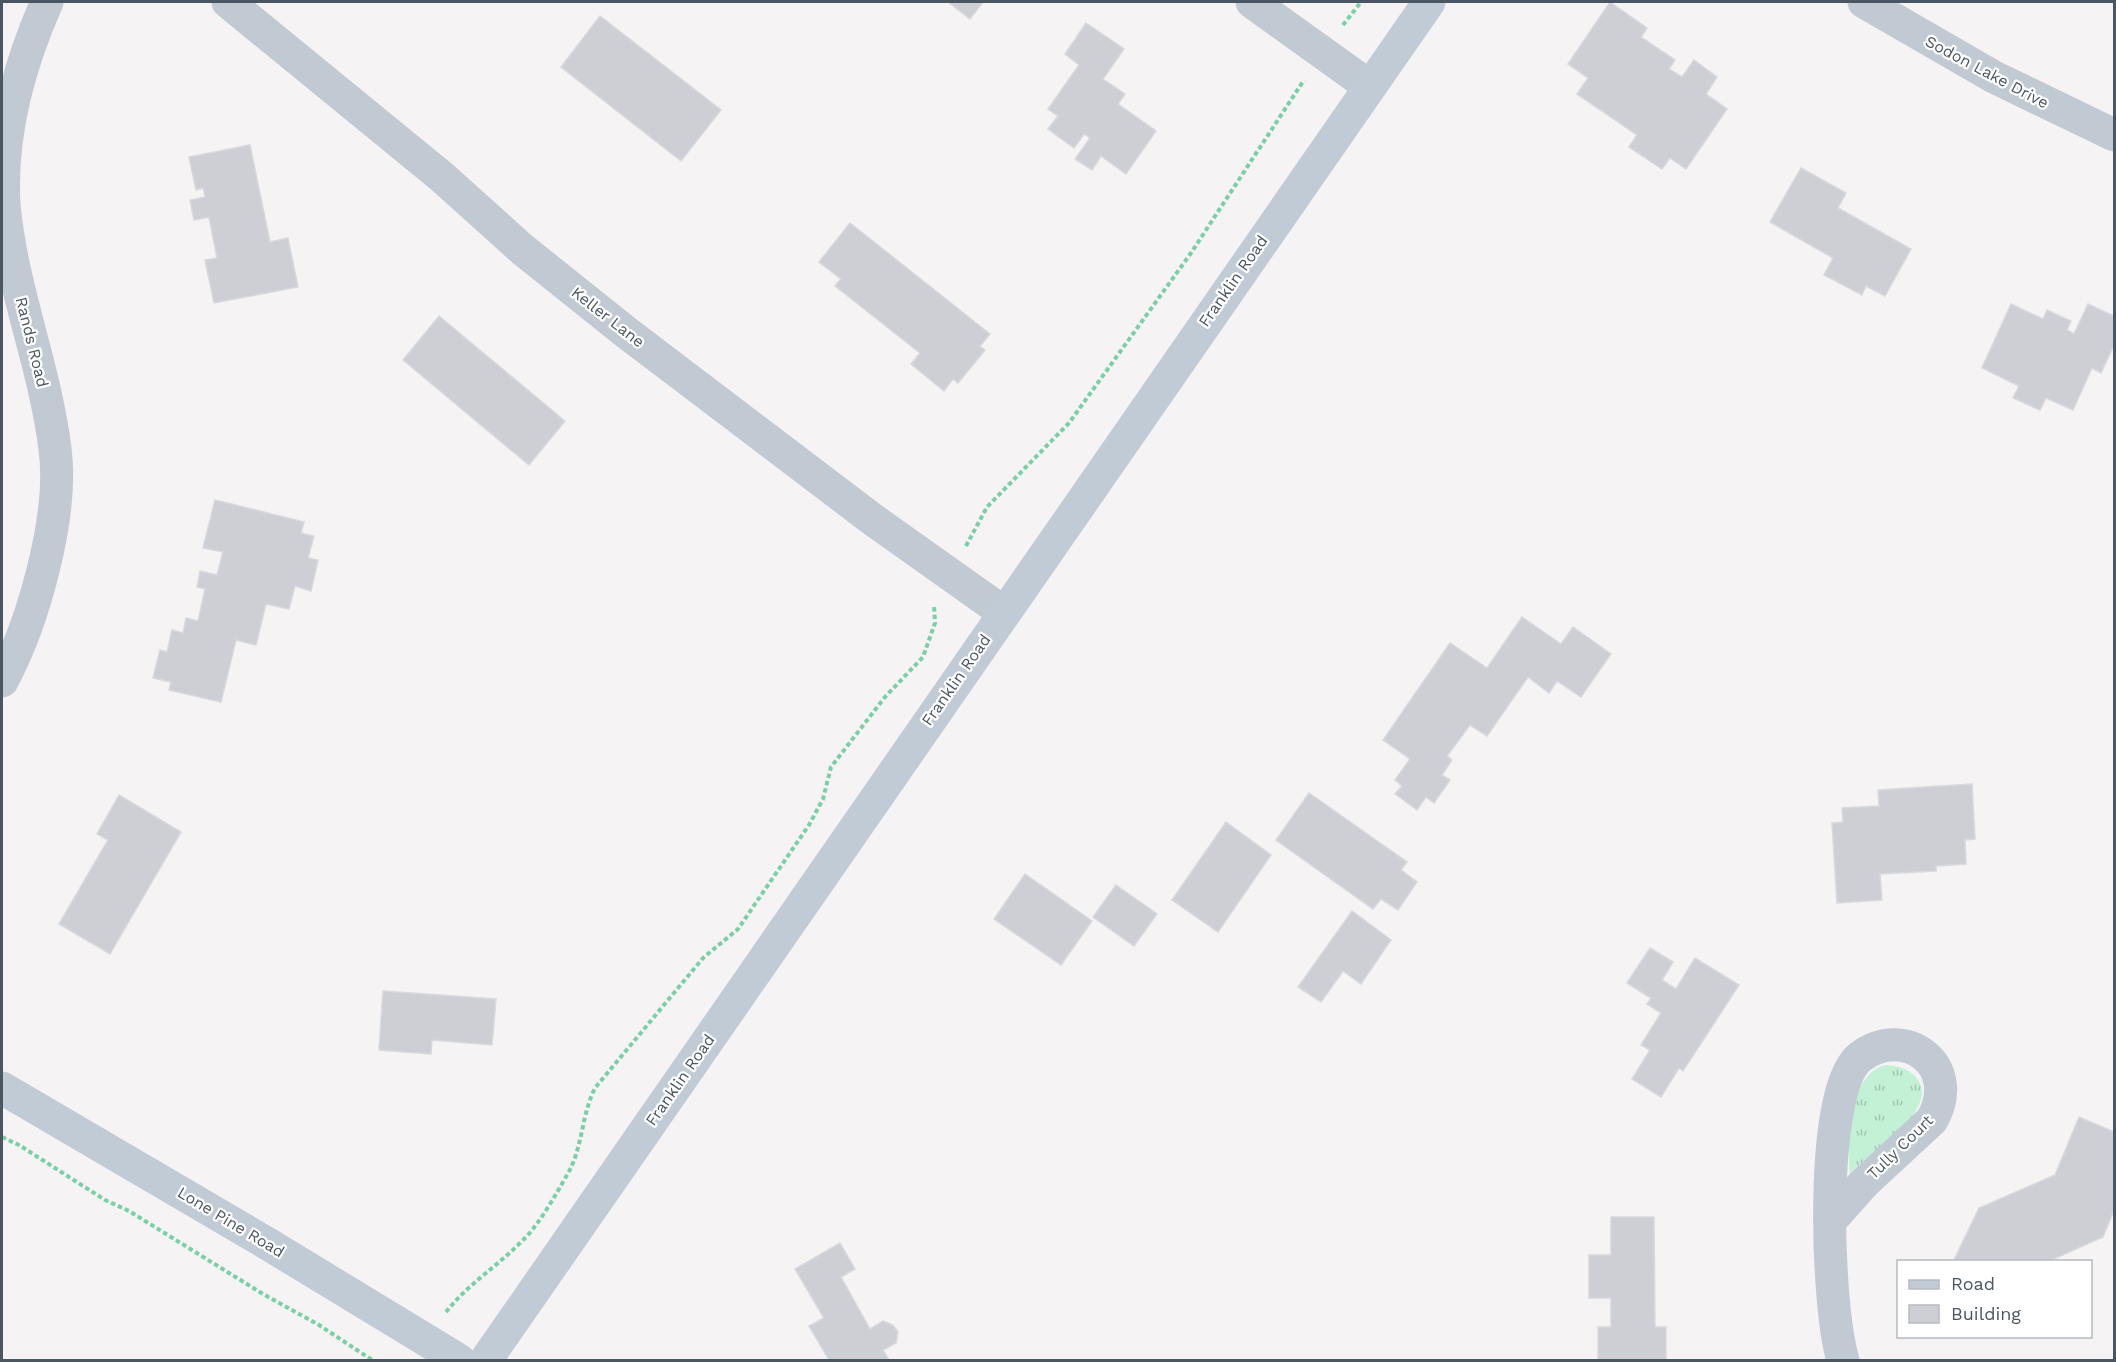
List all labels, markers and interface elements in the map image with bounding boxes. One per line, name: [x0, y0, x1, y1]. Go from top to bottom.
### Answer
street label: Sodon Lake Drive: [1922, 32, 2052, 112]
street label: Franklin Road: [1195, 232, 1271, 330]
street label: Keller Lane: [568, 283, 648, 351]
street label: Rands Road: [12, 295, 52, 389]
street label: Franklin Road: [918, 631, 994, 729]
street label: Franklin Road: [642, 1031, 718, 1129]
street label: Tully Court: [1863, 1111, 1937, 1183]
street label: Lone Pine Road: [174, 1183, 288, 1261]
legend: [1897, 1260, 2092, 1338]
text: Road: [1951, 1273, 1995, 1294]
text: Building: [1951, 1303, 2021, 1324]

